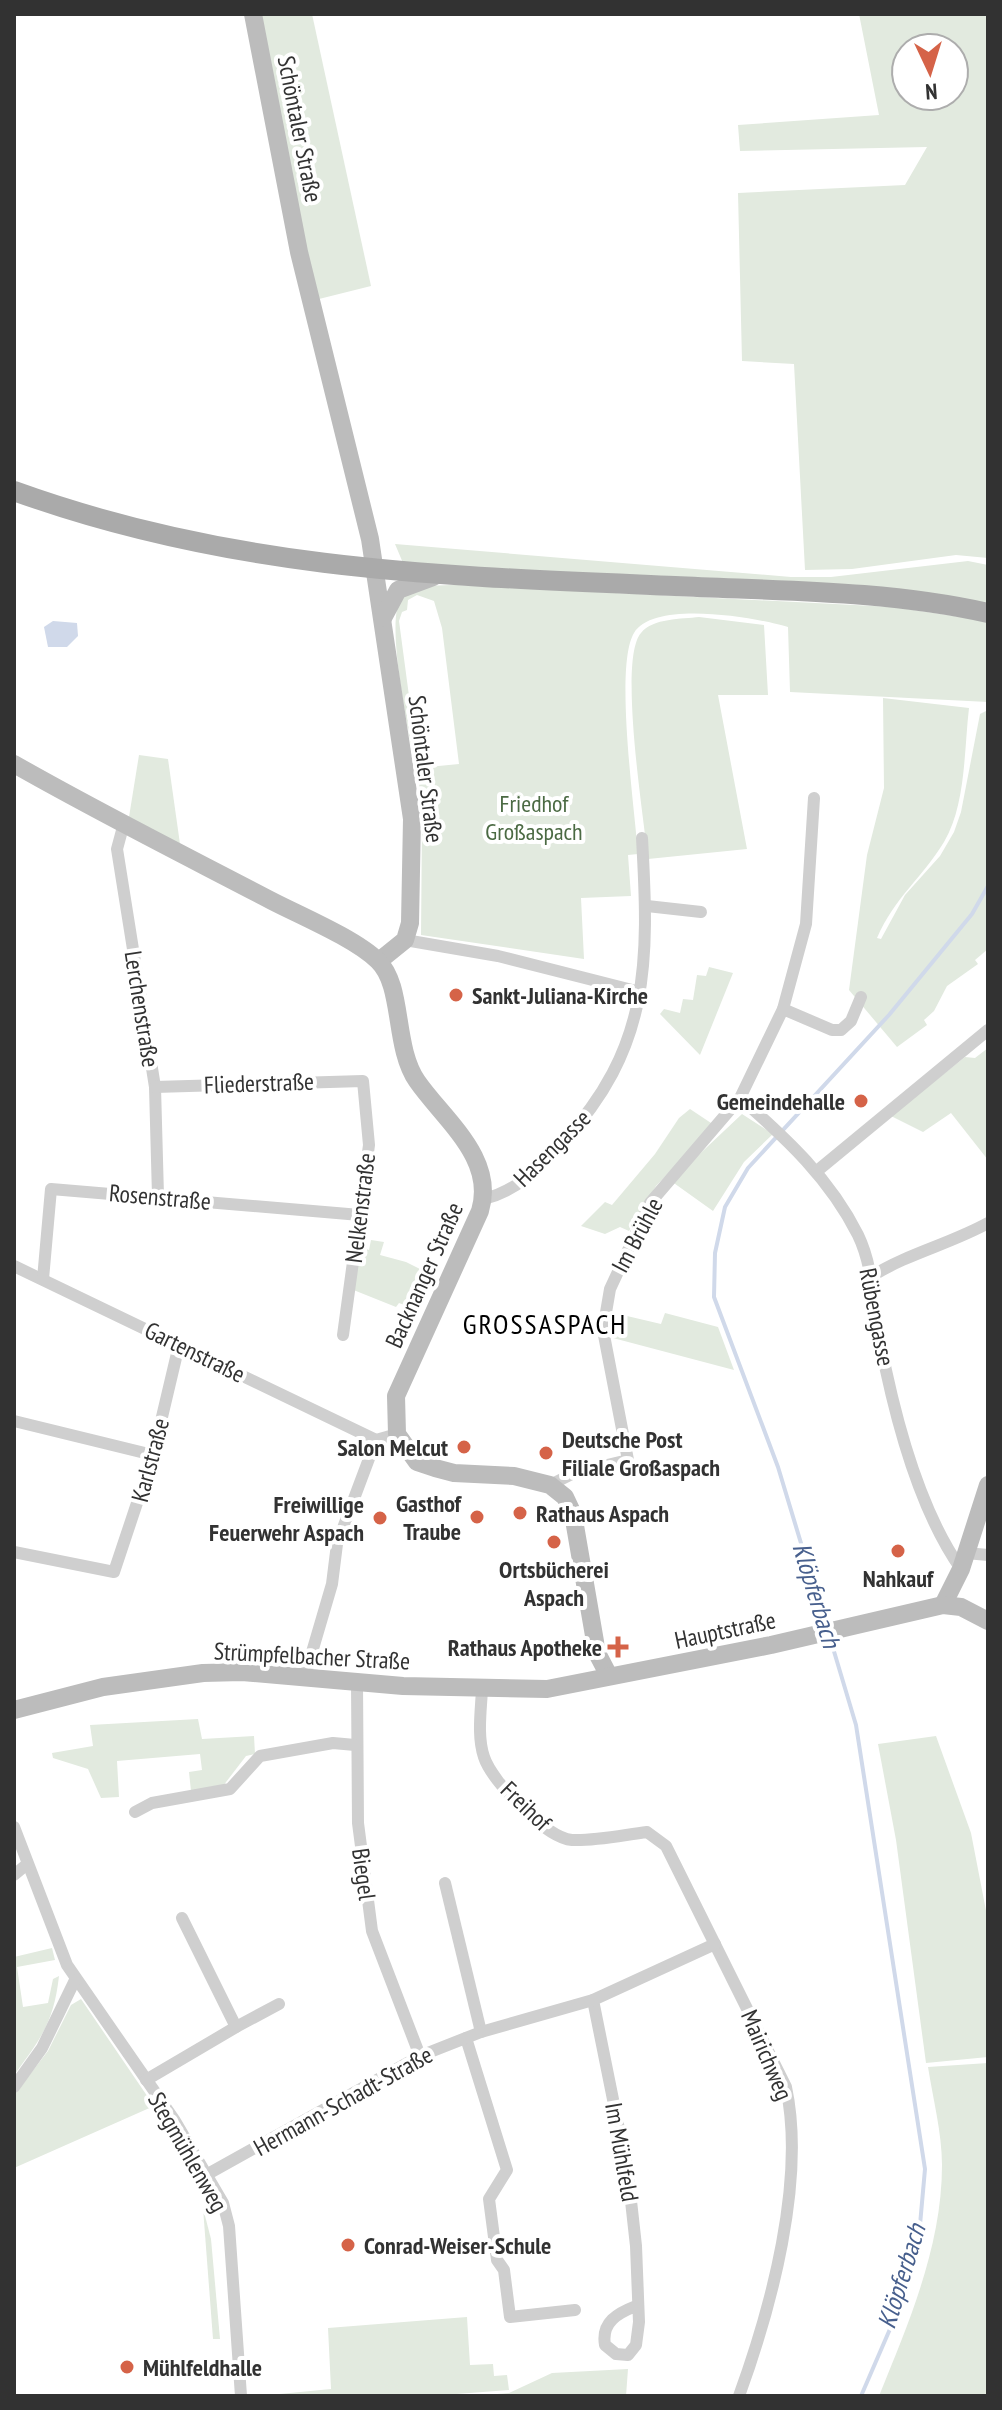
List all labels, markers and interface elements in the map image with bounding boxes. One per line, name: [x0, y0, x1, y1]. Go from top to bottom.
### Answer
north arrow: [890, 32, 970, 112]
street label: Schöntaler Straße: [271, 53, 329, 205]
text: N: [924, 78, 938, 106]
street label: Schöntaler Straße: [402, 693, 450, 845]
park label: Friedhof Großaspach: [485, 788, 583, 847]
street label: Lerchenstraße: [118, 949, 166, 1069]
place label: Sankt-Juliana-Kirche: [472, 980, 648, 1011]
marker: Sankt-Juliana-Kirche: [447, 986, 465, 1004]
street label: Fliederstraße: [203, 1066, 315, 1100]
place label: Gemeindehalle: [717, 1086, 845, 1117]
marker: Gemeindehalle: [852, 1092, 870, 1110]
street label: Hasengasse: [507, 1103, 597, 1193]
street label: Nelkenstraße: [338, 1151, 382, 1265]
street label: Rosenstraße: [108, 1177, 212, 1217]
street label: Im Brühle: [604, 1192, 670, 1278]
street label: Backnanger Straße: [378, 1197, 470, 1353]
street label: Rübengasse: [852, 1265, 902, 1369]
district label: GROSSASPACH: [463, 1305, 627, 1342]
street label: Gartenstraße: [140, 1314, 250, 1390]
street label: Karlstraße: [124, 1415, 176, 1505]
place label: Deutsche Post Filiale Großaspach: [562, 1424, 720, 1483]
place label: Salon Melcut: [337, 1432, 448, 1463]
marker: Salon Melcut: [455, 1438, 473, 1456]
marker: Deutsche Post Filiale Großaspach: [537, 1444, 555, 1462]
place label: Gasthof Traube: [396, 1488, 463, 1547]
place label: Freiwillige Feuerwehr Aspach: [209, 1489, 364, 1548]
place label: Rathaus Aspach: [536, 1498, 669, 1529]
marker: Rathaus Aspach: [511, 1504, 529, 1522]
marker: Gasthof Traube: [468, 1508, 486, 1526]
marker: Freiwillige Feuerwehr Aspach: [371, 1509, 389, 1527]
marker: Ortsbücherei Aspach: [545, 1533, 563, 1551]
water label: Klöpferbach: [785, 1539, 849, 1653]
marker: Nahkauf: [889, 1542, 907, 1560]
place label: Ortsbücherei Aspach: [499, 1554, 609, 1613]
place label: Nahkauf: [863, 1563, 935, 1594]
street label: Hauptstraße: [672, 1604, 778, 1656]
place label: Rathaus Apotheke: [448, 1632, 602, 1663]
street label: Strümpfelbacher Straße: [213, 1635, 411, 1677]
marker: Rathaus Apotheke: [609, 1638, 627, 1656]
street label: Freihof: [494, 1775, 558, 1838]
street label: Biegel: [345, 1846, 383, 1902]
street label: Mairichweg: [734, 2005, 800, 2105]
street label: Hermann-Schadt-Straße: [248, 2039, 438, 2163]
street label: Stegmühlenweg: [141, 2086, 235, 2218]
street label: Im Mühlfeld: [598, 2100, 646, 2204]
water label: Klöpferbach: [869, 2218, 933, 2332]
place label: Conrad-Weiser-Schule: [364, 2230, 551, 2261]
marker: Conrad-Weiser-Schule: [339, 2236, 357, 2254]
place label: Mühlfeldhalle: [143, 2352, 262, 2383]
marker: Mühlfeldhalle: [118, 2358, 136, 2376]

